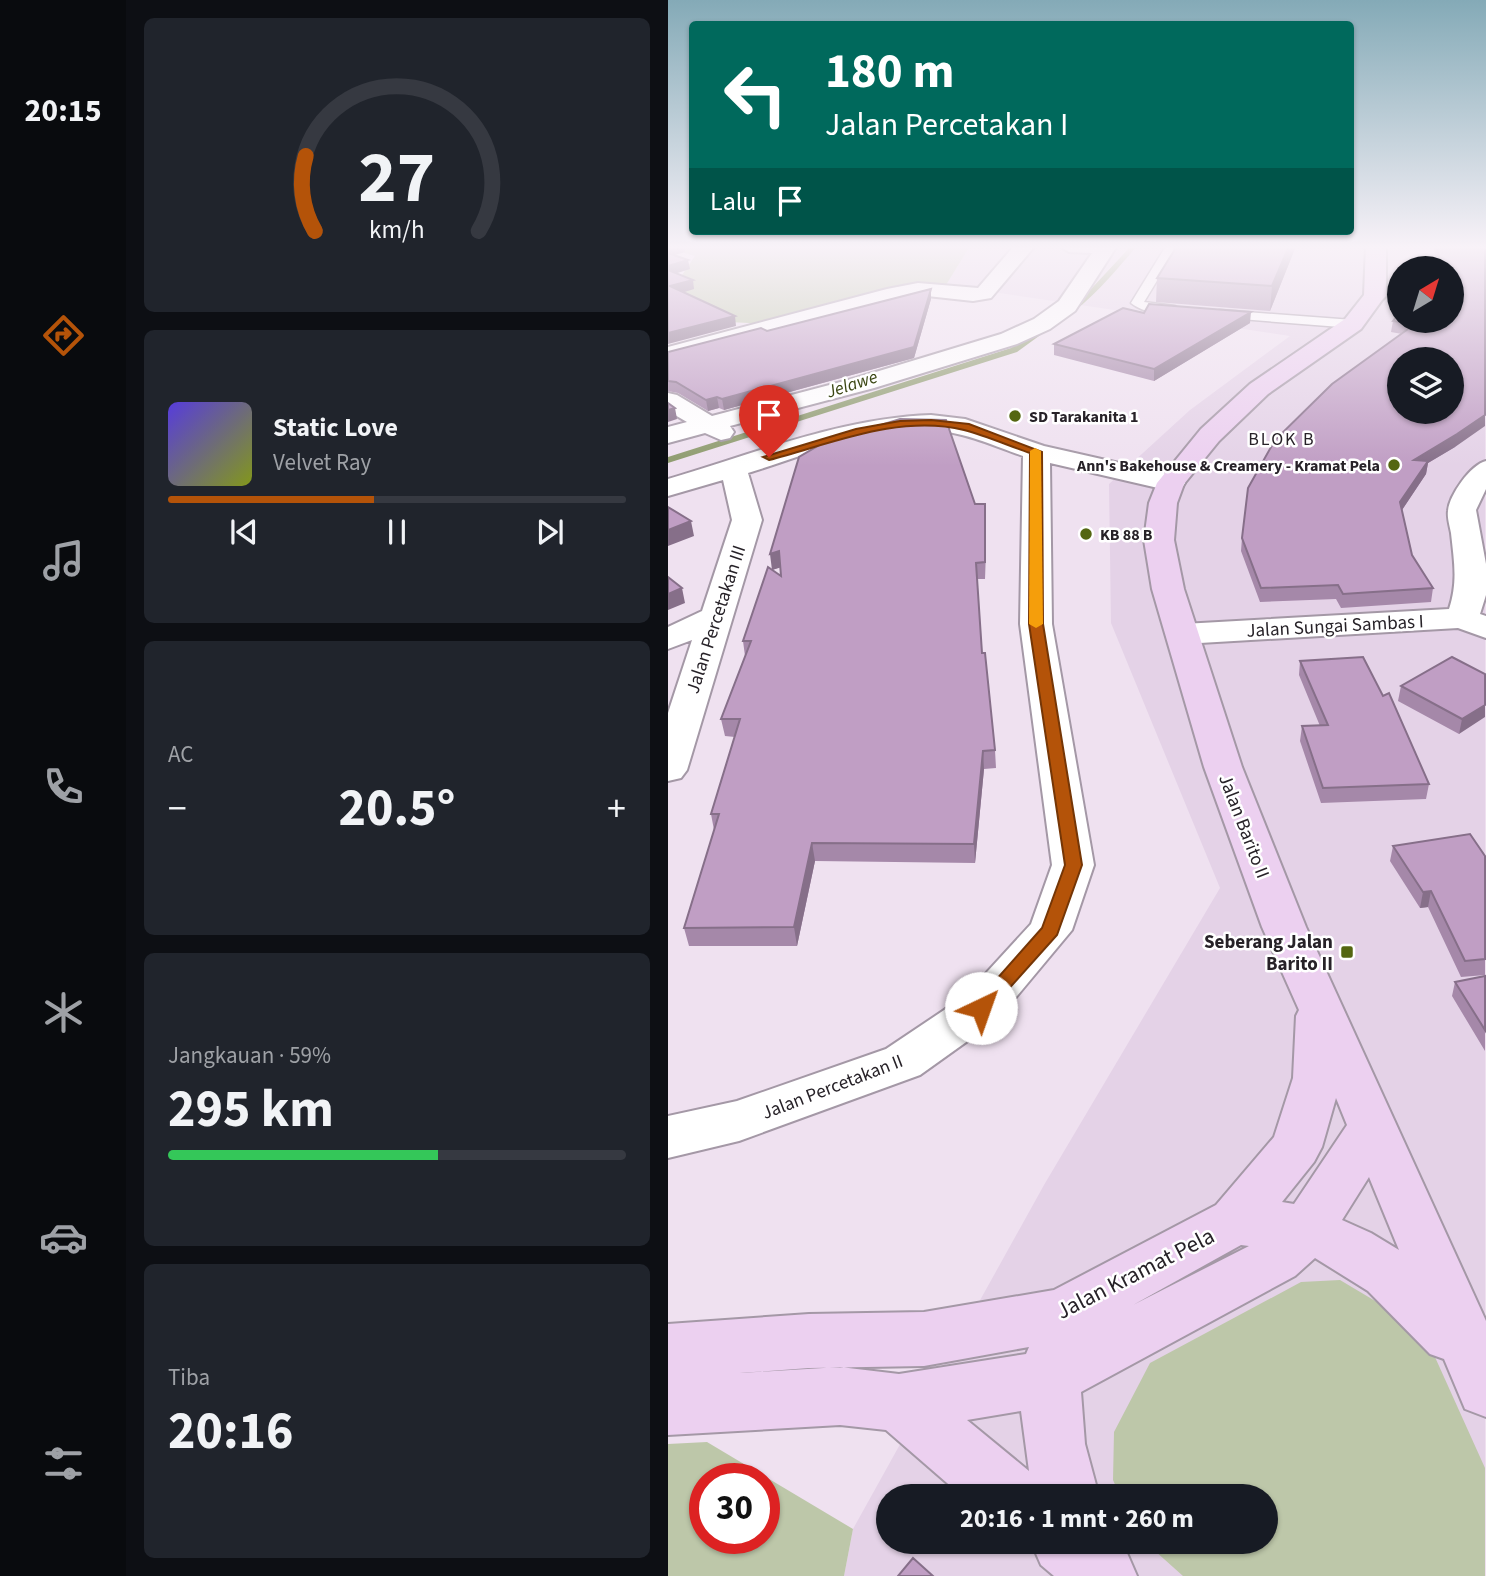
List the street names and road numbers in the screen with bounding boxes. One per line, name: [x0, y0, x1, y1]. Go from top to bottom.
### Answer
street label: Jalan Percetakan III: [680, 542, 753, 697]
street label: Jalan Sungai Sambas I: [1246, 608, 1424, 645]
street label: Jalan Barito II: [1211, 771, 1276, 883]
street label: Jalan Percetakan II: [758, 1048, 907, 1127]
street label: Jalan Kramat Pela: [1050, 1219, 1220, 1328]

